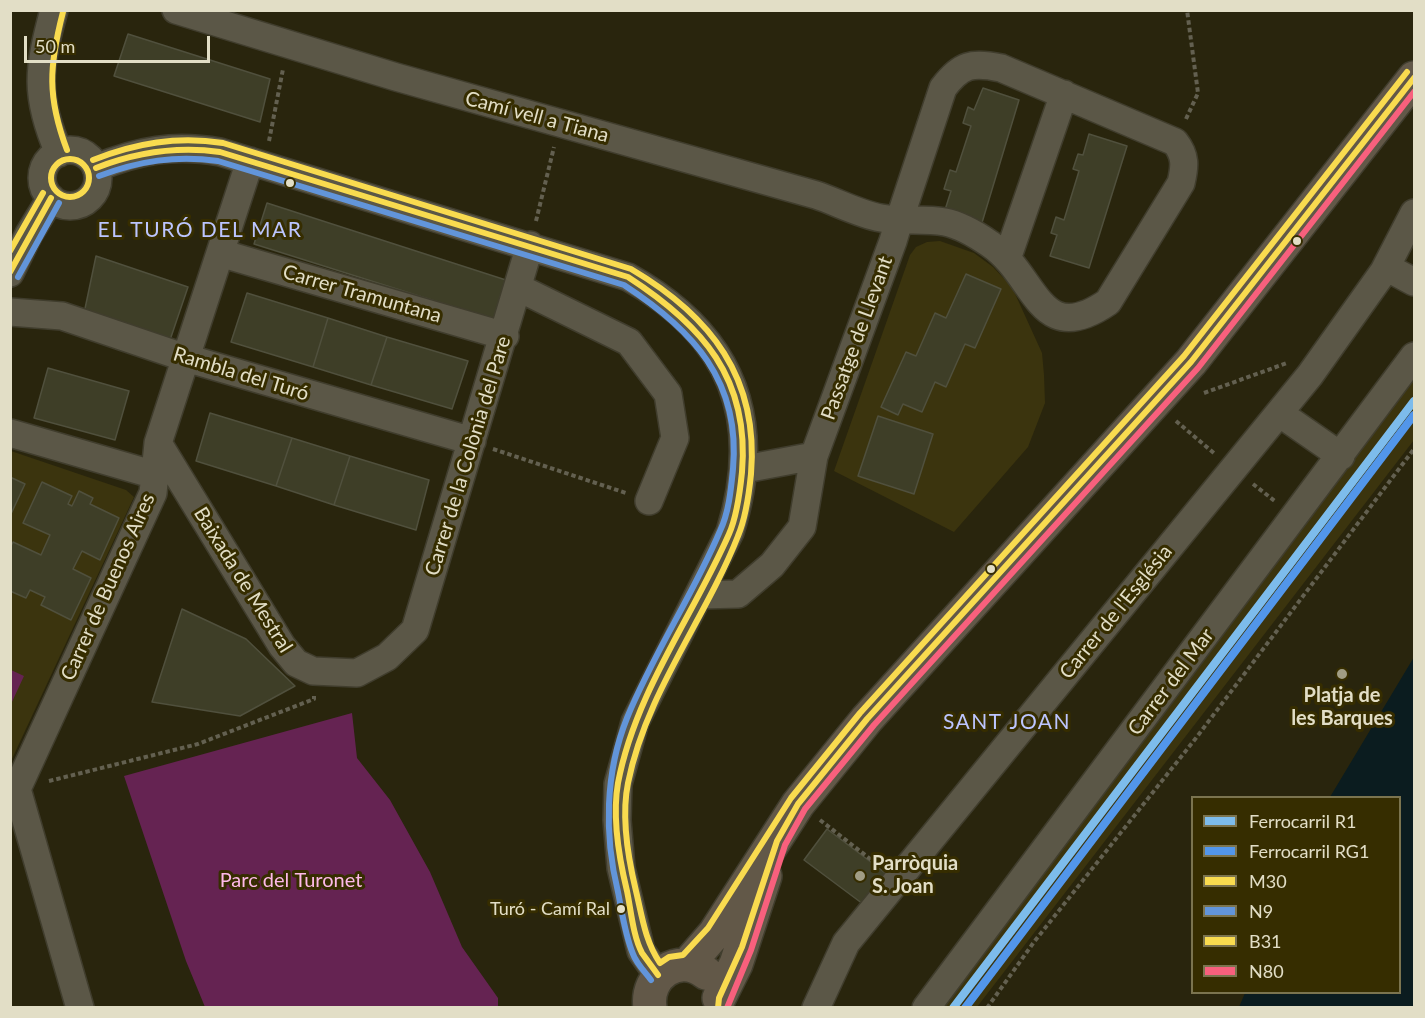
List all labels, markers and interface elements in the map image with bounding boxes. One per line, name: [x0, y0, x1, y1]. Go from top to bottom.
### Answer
scale bar: [27, 24, 213, 62]
text: 50 m: [35, 35, 75, 57]
street label: Camí vell a Tiana: [463, 86, 611, 148]
unlabelled marker: [284, 177, 296, 189]
district label: EL TURÓ DEL MAR: [98, 217, 302, 243]
unlabelled marker: [1291, 235, 1303, 247]
street label: Passatge de Llevant: [816, 253, 898, 423]
street label: Carrer Tramuntana: [280, 260, 444, 328]
street label: Carrer de la Colònia del Pare: [420, 333, 516, 579]
street label: Rambla del Turó: [170, 342, 312, 406]
street label: Carrer de Buenos Aires: [56, 490, 160, 684]
street label: Baixada de Mestral: [189, 503, 297, 657]
street label: Carrer de l'Església: [1055, 540, 1177, 684]
unlabelled marker: [985, 563, 997, 575]
street label: Carrer del Mar: [1123, 624, 1219, 740]
marker: Platja de les Barques: [1335, 667, 1349, 681]
place label: Platja de les Barques: [1291, 684, 1393, 731]
district label: SANT JOAN: [943, 709, 1071, 735]
legend: [1191, 796, 1401, 994]
text: Ferrocarril R1: [1249, 810, 1356, 832]
text: Ferrocarril RG1: [1249, 840, 1369, 862]
place label: Parròquia S. Joan: [872, 852, 958, 899]
park label: Parc del Turonet: [220, 869, 362, 893]
marker: Parròquia S. Joan: [853, 869, 867, 883]
text: M30: [1249, 870, 1287, 892]
place label: Turó - Camí Ral: [490, 898, 610, 920]
text: N9: [1249, 900, 1273, 922]
marker: Turó - Camí Ral: [615, 903, 627, 915]
text: B31: [1249, 930, 1282, 952]
text: N80: [1249, 960, 1284, 982]

